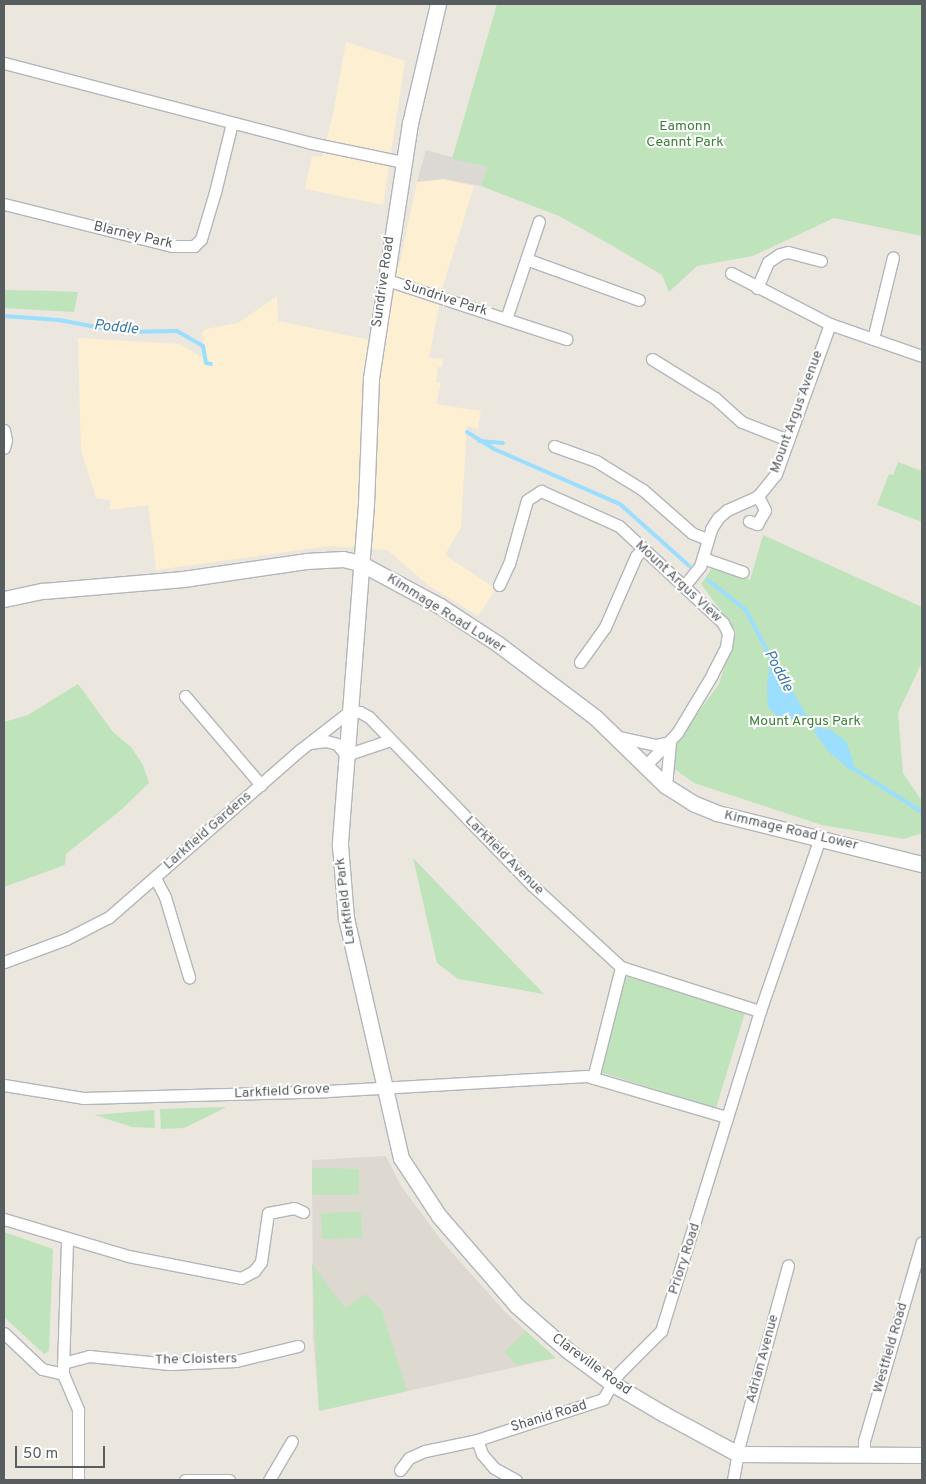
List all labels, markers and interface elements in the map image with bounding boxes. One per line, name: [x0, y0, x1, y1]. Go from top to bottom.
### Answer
park label: Eamonn Ceannt Park: [646, 119, 724, 152]
street label: Blarney Park: [92, 219, 174, 253]
street label: Sundrive Road: [369, 235, 399, 329]
street label: Sundrive Park: [401, 277, 489, 321]
water label: Poddle: [93, 317, 139, 339]
street label: Mount Argus Avenue: [767, 348, 827, 476]
street label: Mount Argus View: [631, 537, 725, 627]
street label: Kimmage Road Lower: [383, 571, 509, 657]
water label: Poddle: [760, 647, 796, 695]
park label: Mount Argus Park: [749, 714, 861, 730]
street label: Larkfield Gardens: [161, 788, 255, 874]
street label: Kimmage Road Lower: [722, 807, 860, 855]
street label: Larkfield Avenue: [461, 813, 547, 899]
street label: Larkfield Park: [332, 857, 360, 945]
street label: Larkfield Grove: [234, 1081, 330, 1103]
street label: Priory Road: [666, 1221, 704, 1297]
street label: Westfield Road: [870, 1301, 912, 1395]
street label: Adrian Avenue: [743, 1313, 783, 1405]
street label: Clareville Road: [548, 1331, 634, 1399]
street label: The Cloisters: [155, 1351, 237, 1369]
street label: Shanid Road: [509, 1397, 589, 1437]
scale bar: [18, 1436, 108, 1468]
text: 50 m: [23, 1445, 58, 1464]

